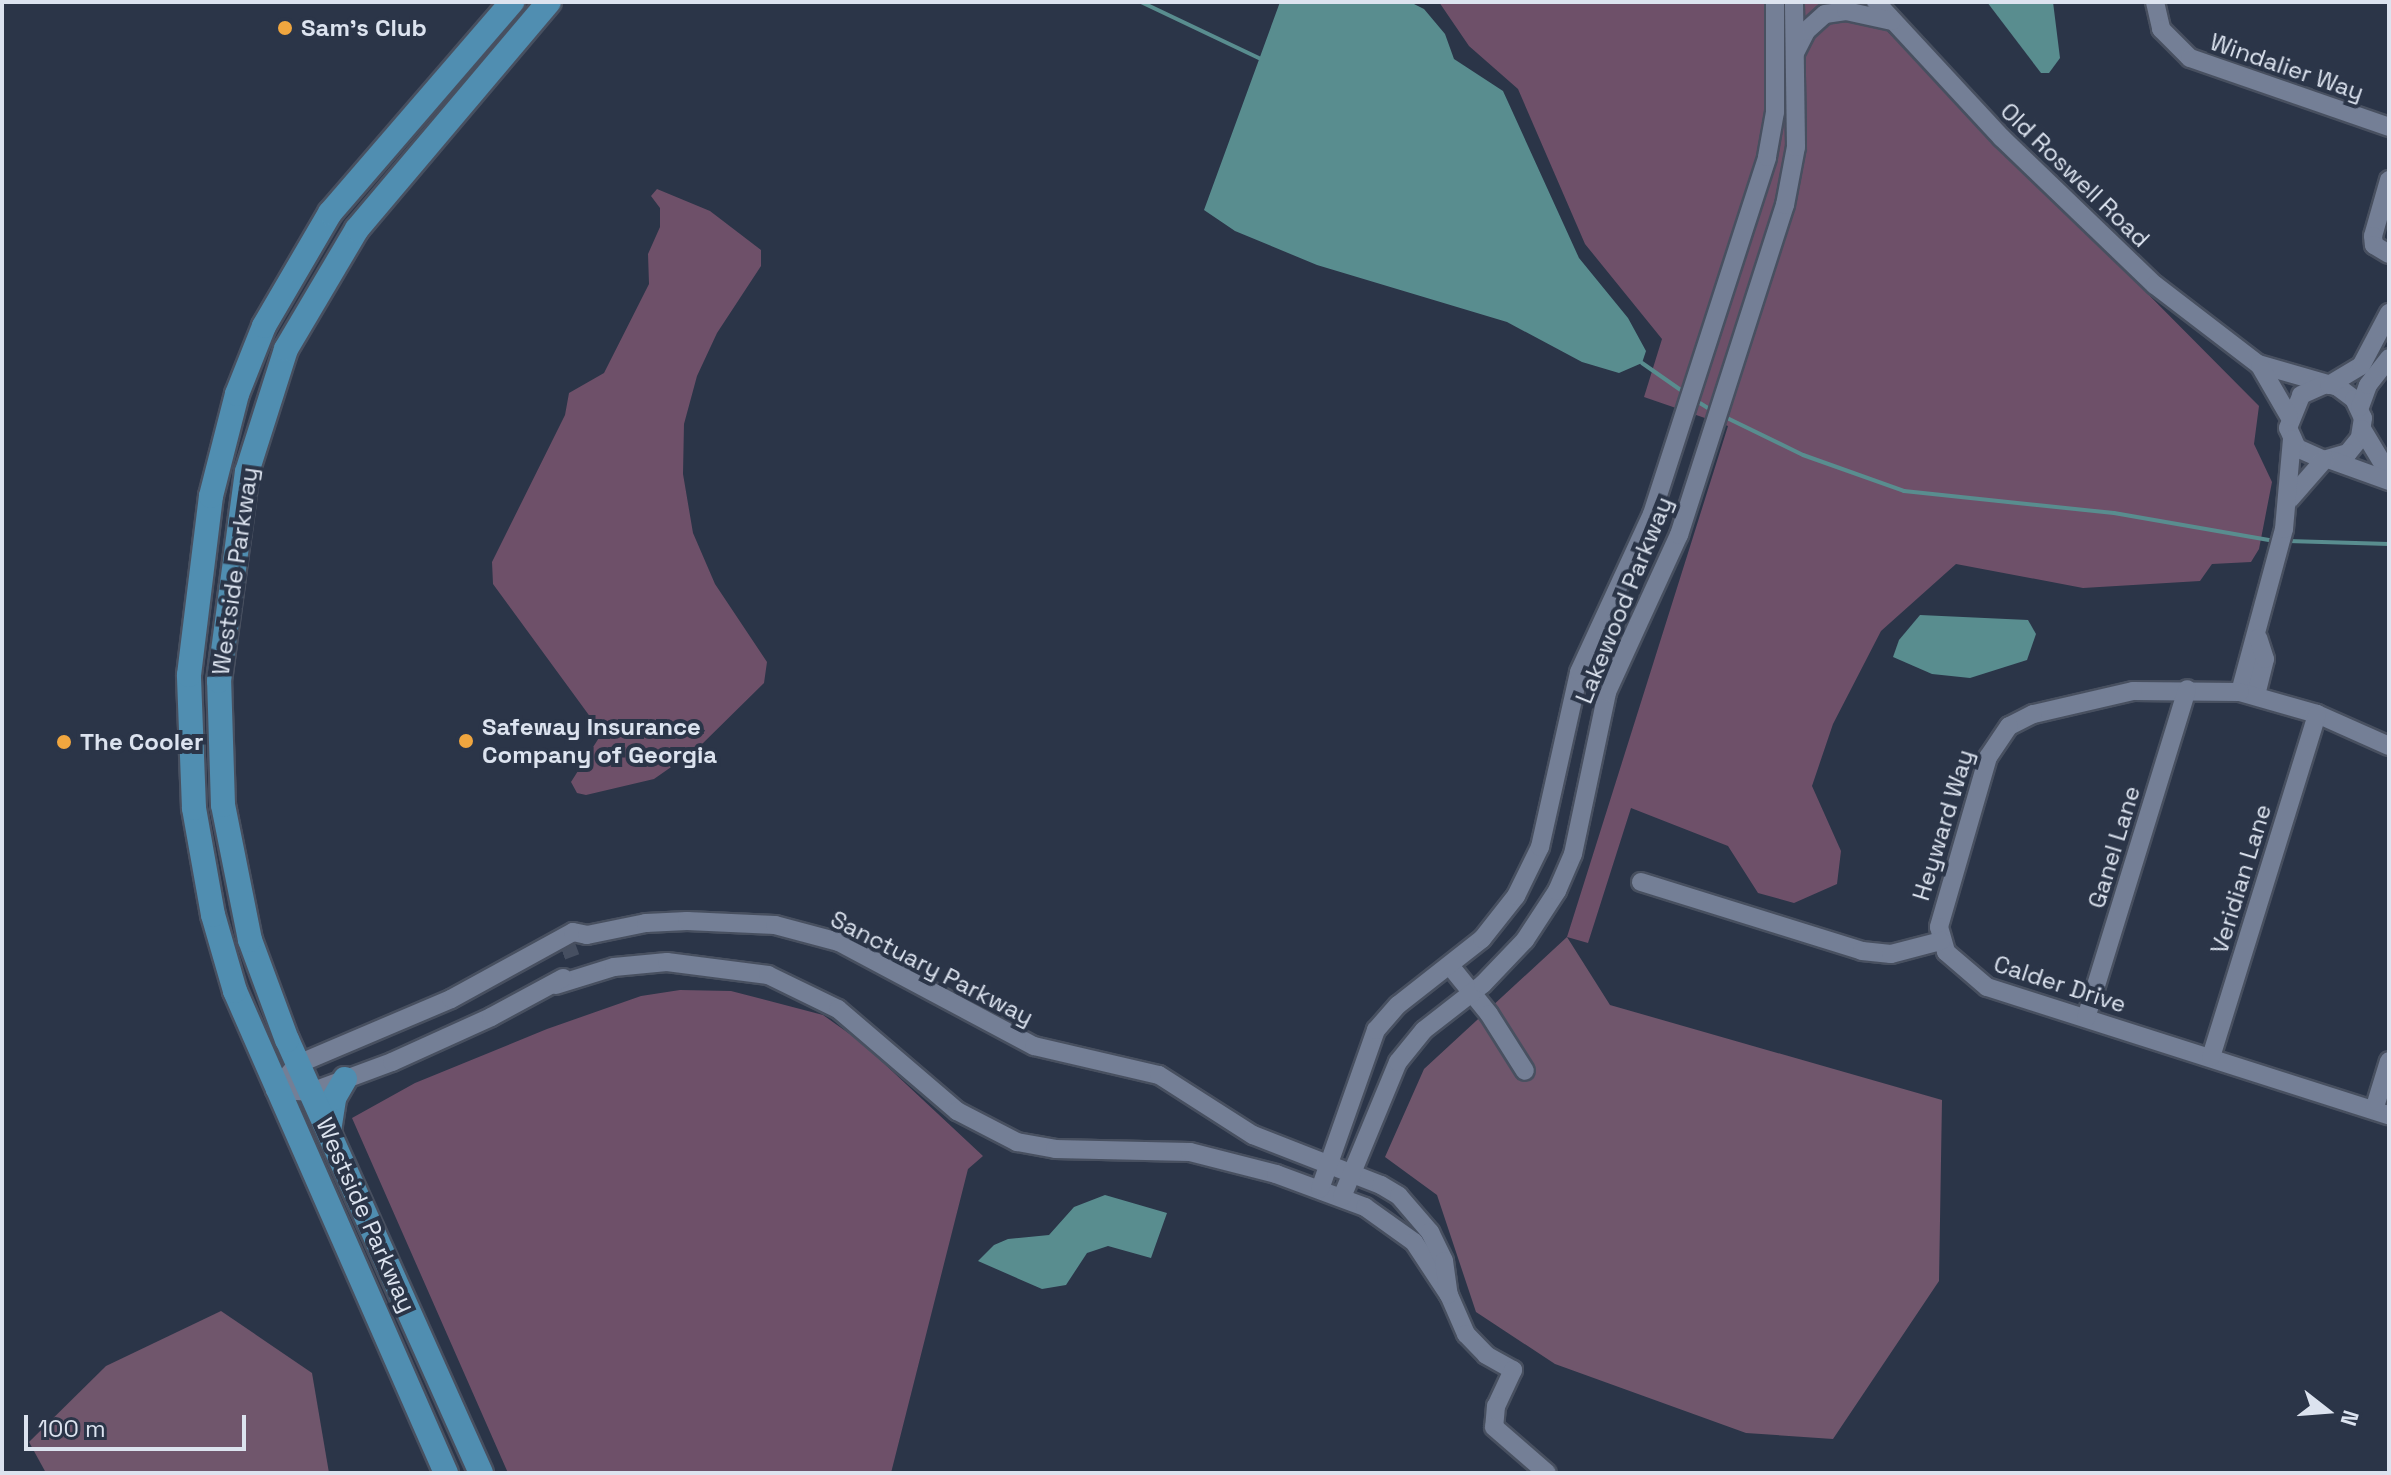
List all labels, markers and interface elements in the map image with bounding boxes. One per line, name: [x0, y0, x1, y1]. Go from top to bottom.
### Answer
place label: Sam's Club: [301, 14, 427, 42]
marker: Sam's Club: [276, 19, 294, 37]
street label: Windalier Way: [2206, 27, 2368, 107]
street label: Old Roswell Road: [1994, 97, 2156, 253]
street label: Westside Parkway: [206, 465, 264, 677]
street label: Lakewood Parkway: [1569, 492, 1679, 708]
place label: Safeway Insurance Company of Georgia: [482, 713, 717, 769]
place label: The Cooler: [80, 728, 203, 756]
marker: Safeway Insurance Company of Georgia: [457, 732, 475, 750]
marker: The Cooler: [55, 733, 73, 751]
street label: Heyward Way: [1906, 746, 1980, 904]
street label: Ganel Lane: [2082, 782, 2146, 912]
street label: Veridian Lane: [2205, 801, 2277, 957]
street label: Sanctuary Parkway: [826, 904, 1038, 1032]
street label: Calder Drive: [1990, 949, 2130, 1019]
street label: Westside Parkway: [310, 1113, 422, 1317]
north arrow: [2287, 1371, 2367, 1451]
scale bar: [28, 1399, 250, 1449]
text: N: [2334, 1407, 2365, 1429]
text: 100 m: [38, 1413, 106, 1444]

